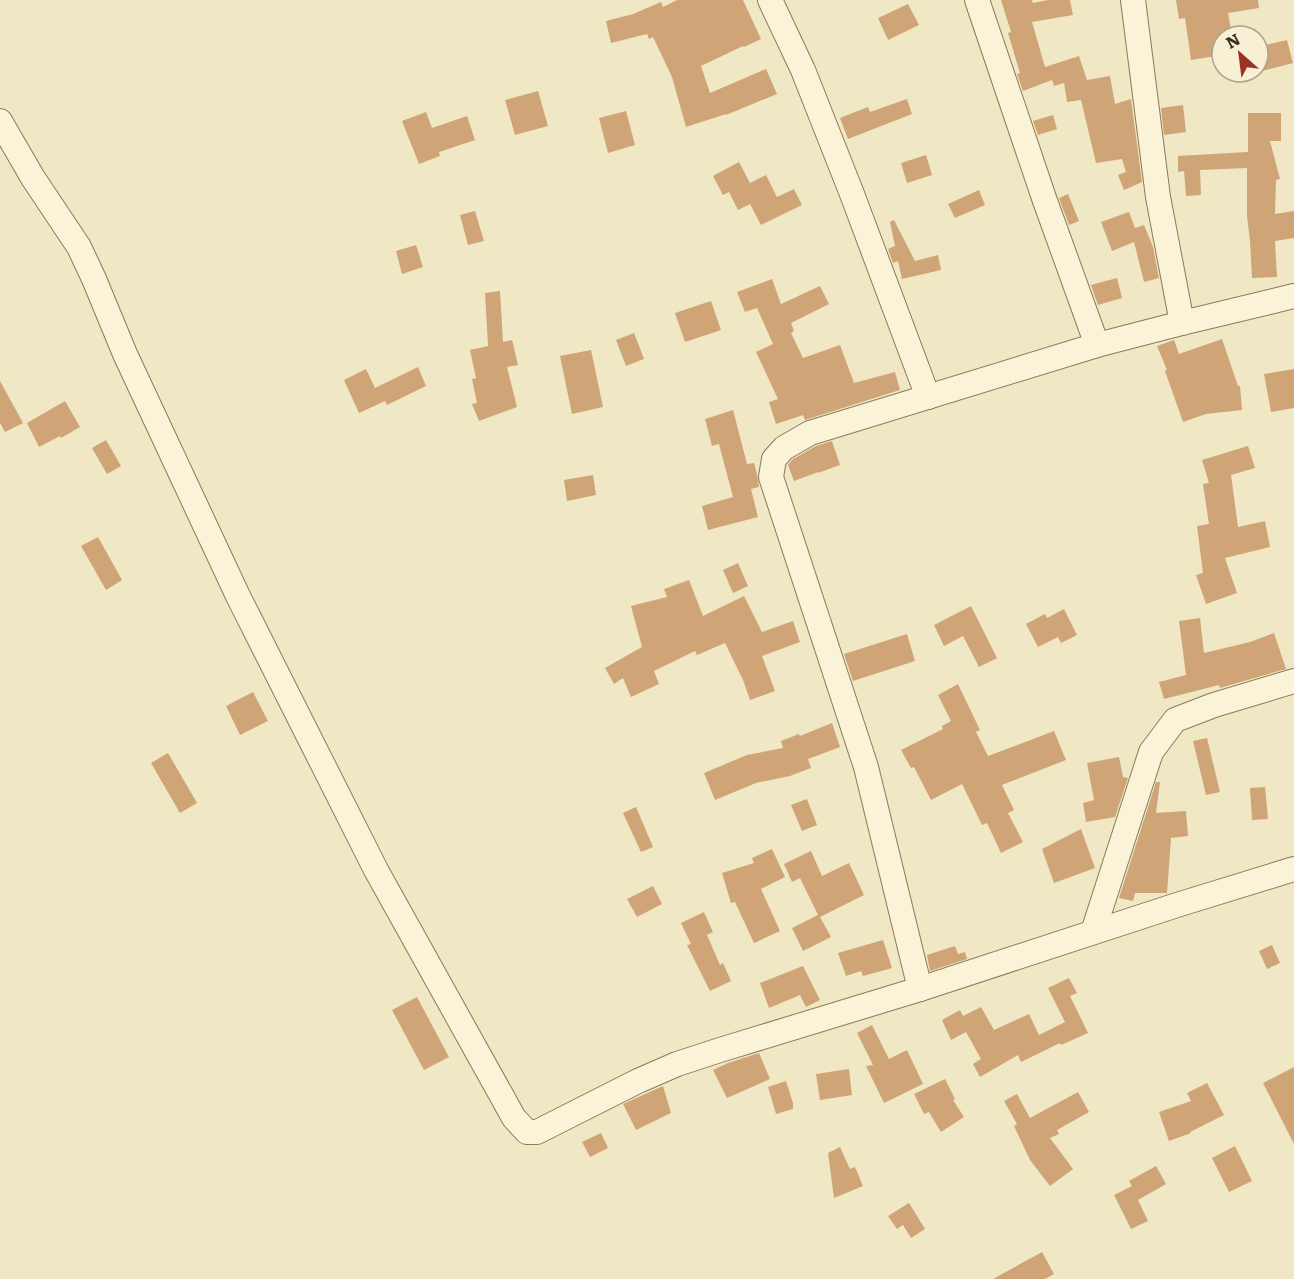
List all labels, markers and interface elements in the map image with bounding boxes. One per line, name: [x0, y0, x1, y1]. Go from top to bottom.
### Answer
north arrow: [1210, 24, 1270, 84]
text: N: [1221, 26, 1244, 54]

